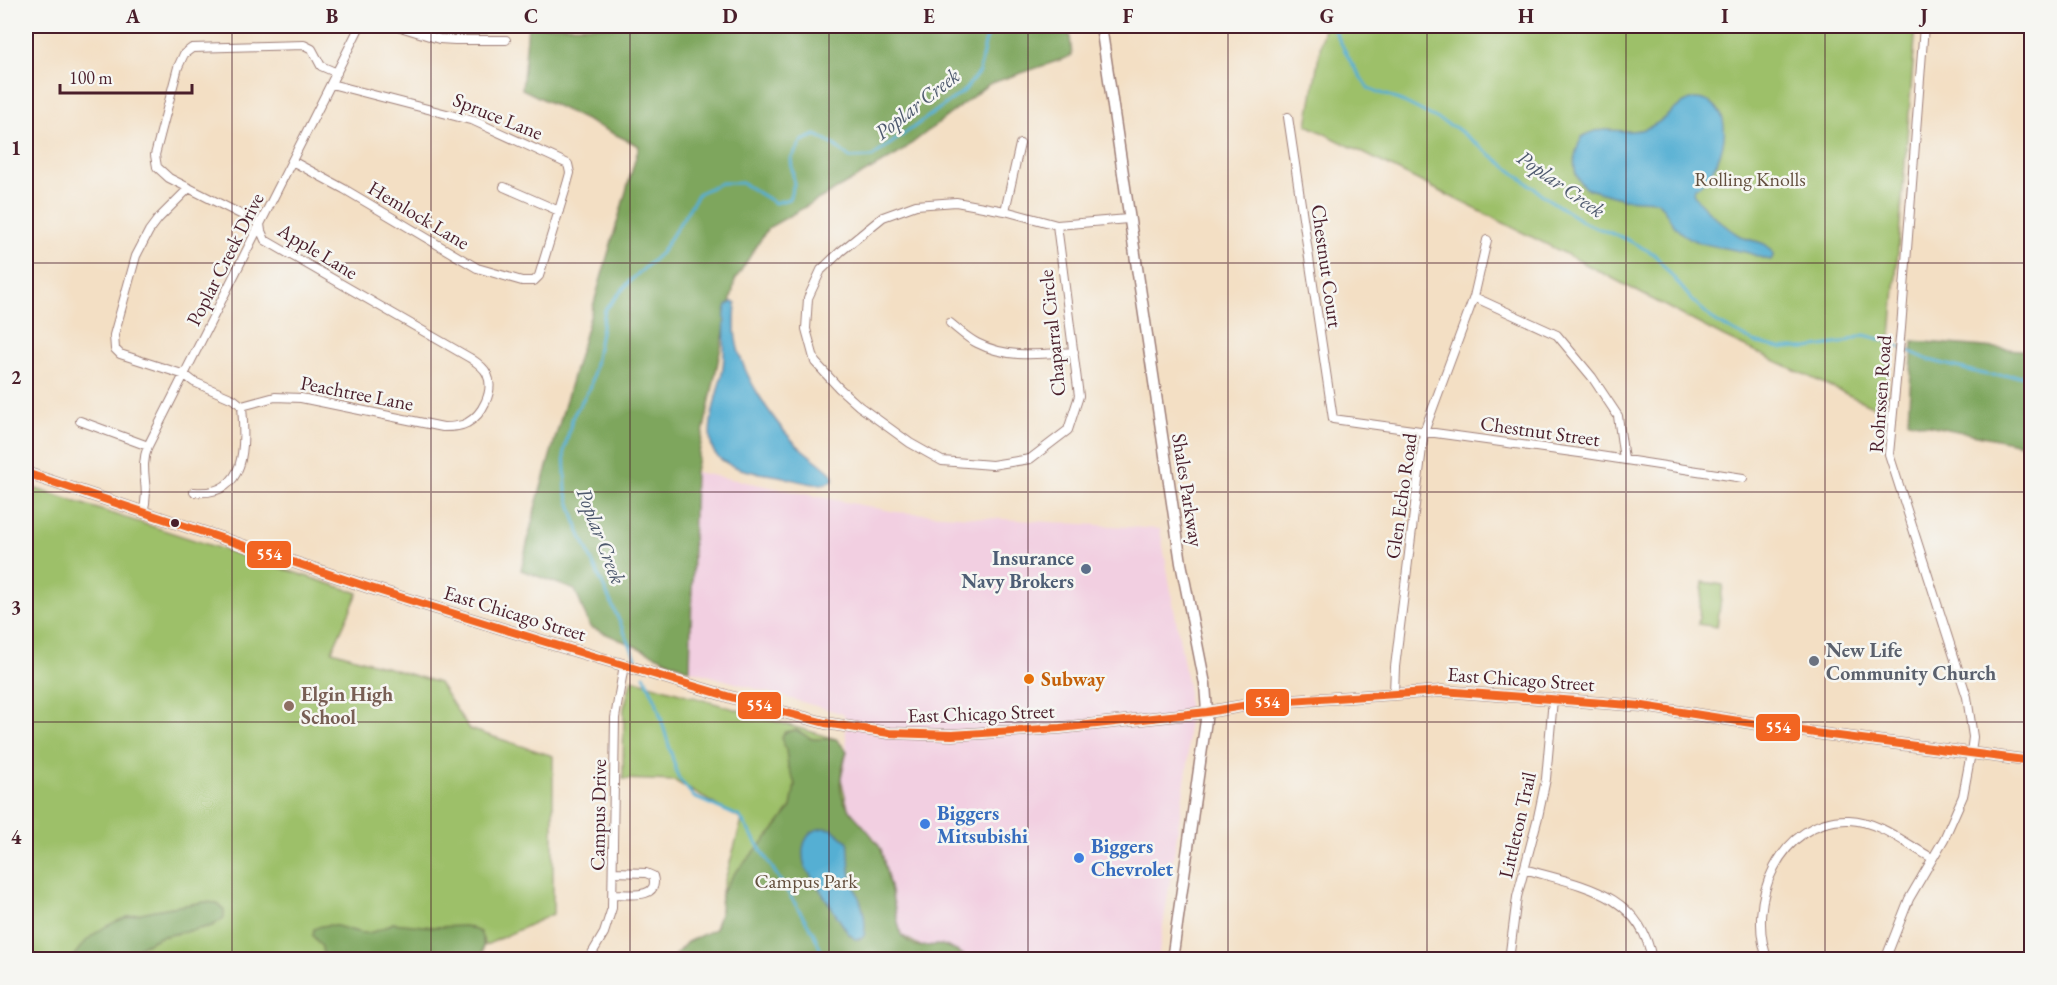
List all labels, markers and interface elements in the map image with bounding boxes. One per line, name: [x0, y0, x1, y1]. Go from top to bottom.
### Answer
text: A: [125, 3, 141, 29]
text: B: [326, 3, 338, 29]
text: C: [524, 3, 538, 29]
text: D: [722, 3, 738, 29]
text: E: [923, 3, 935, 29]
text: F: [1123, 3, 1134, 29]
text: G: [1320, 3, 1334, 29]
text: H: [1518, 3, 1534, 29]
text: I: [1721, 3, 1729, 29]
text: J: [1918, 3, 1928, 29]
scale bar: [60, 57, 192, 95]
water label: Poplar Creek: [868, 62, 965, 145]
text: 100 m: [69, 66, 113, 89]
street label: Spruce Lane: [449, 86, 547, 146]
text: 1: [11, 135, 21, 161]
water label: Poplar Creek: [1512, 143, 1611, 224]
park label: Rolling Knolls: [1694, 166, 1806, 192]
street label: Hemlock Lane: [364, 175, 475, 256]
street label: Poplar Creek Drive: [180, 188, 270, 330]
street label: Chestnut Court: [1305, 203, 1349, 330]
street label: Apple Lane: [272, 216, 363, 285]
street label: Chaparral Circle: [1032, 268, 1072, 398]
street label: Rohrssen Road: [1863, 333, 1897, 454]
text: 2: [11, 364, 22, 390]
street label: Peachtree Lane: [298, 369, 416, 417]
street label: Chestnut Street: [1479, 410, 1602, 452]
street label: Shales Parkway: [1166, 431, 1210, 549]
street label: Glen Echo Road: [1379, 431, 1423, 561]
water label: Poplar Creek: [571, 484, 632, 588]
unlabelled marker: [169, 517, 181, 529]
line badge: 554: [246, 540, 292, 569]
text: 554: [256, 544, 282, 565]
place label: Insurance Navy Brokers: [961, 545, 1074, 594]
marker: Insurance Navy Brokers: [1079, 562, 1093, 576]
street label: East Chicago Street: [441, 579, 590, 647]
text: 3: [11, 594, 21, 620]
place label: New Life Community Church: [1826, 637, 1996, 686]
marker: New Life Community Church: [1807, 654, 1821, 668]
street label: East Chicago Street: [1447, 661, 1596, 697]
place label: Subway: [1041, 666, 1105, 692]
marker: Subway: [1022, 672, 1036, 686]
place label: Elgin High School: [301, 681, 393, 730]
line badge: 554: [1245, 688, 1290, 717]
line badge: 554: [737, 691, 782, 720]
text: 554: [1254, 692, 1280, 713]
text: 554: [746, 695, 772, 716]
street label: East Chicago Street: [907, 697, 1056, 729]
marker: Elgin High School: [282, 699, 296, 713]
line badge: 554: [1755, 713, 1801, 742]
text: 554: [1765, 717, 1791, 738]
street label: Campus Drive: [584, 759, 612, 871]
street label: Littleton Trail: [1492, 769, 1542, 881]
place label: Biggers Mitsubishi: [937, 800, 1028, 849]
marker: Biggers Mitsubishi: [918, 817, 932, 831]
text: 4: [11, 824, 22, 850]
place label: Biggers Chevrolet: [1091, 833, 1174, 882]
marker: Biggers Chevrolet: [1072, 851, 1086, 865]
park label: Campus Park: [754, 868, 858, 894]

